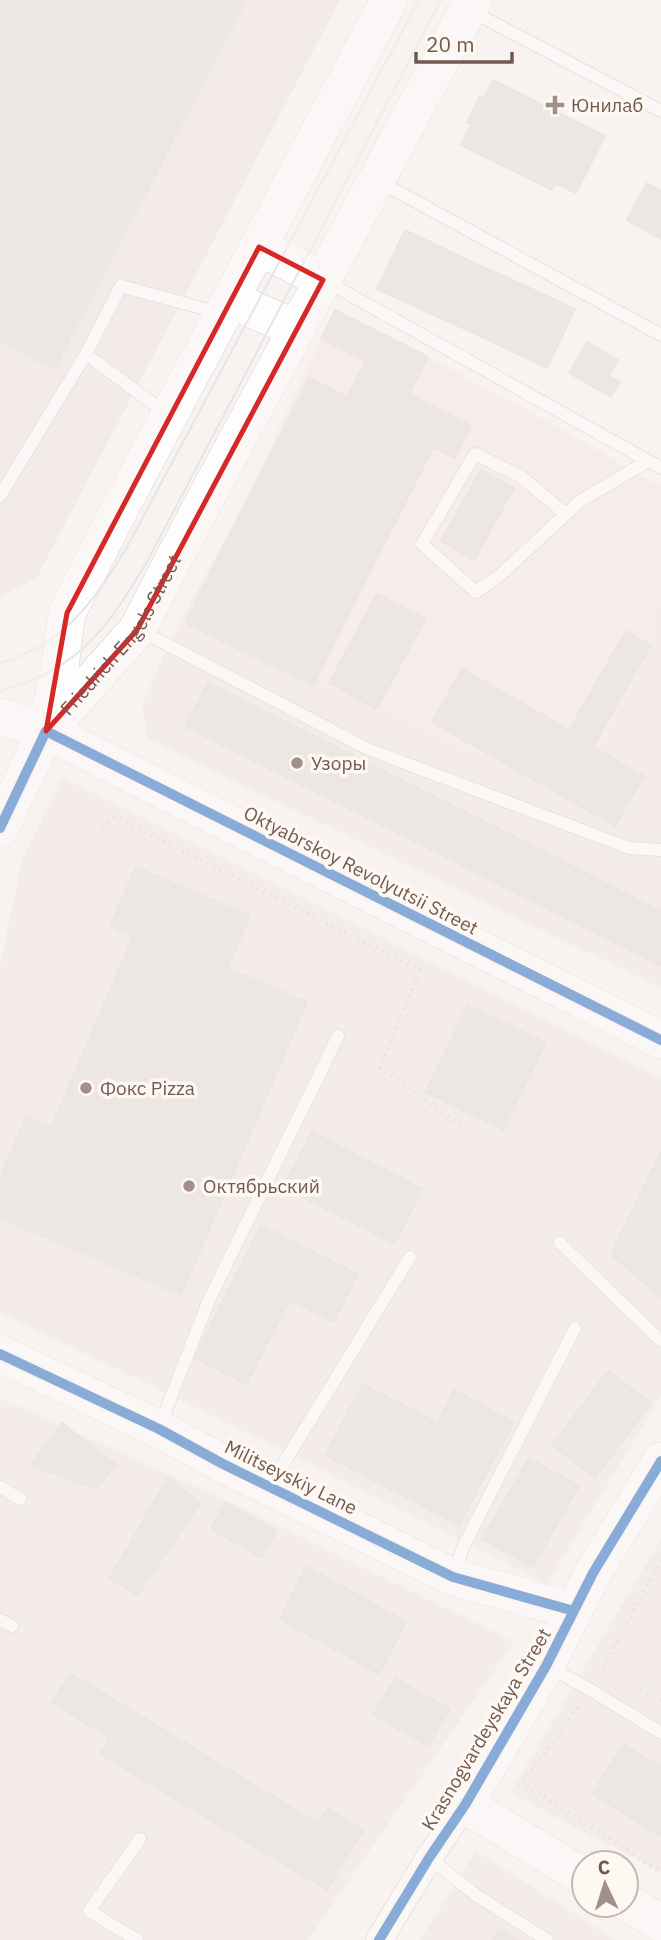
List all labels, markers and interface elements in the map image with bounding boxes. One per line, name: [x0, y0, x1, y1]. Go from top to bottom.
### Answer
scale bar: [416, 21, 512, 65]
text: 20 m: [426, 30, 475, 58]
place label: Юнилаб: [571, 93, 643, 117]
marker: Юнилаб: [545, 95, 565, 115]
street label: Friedrich Engels Street: [55, 550, 186, 720]
place label: Узоры: [311, 751, 366, 775]
marker: Узоры: [289, 755, 305, 771]
street label: Oktyabrskoy Revolyutsii Street: [240, 800, 482, 940]
place label: Фокс Pizza: [100, 1076, 195, 1100]
marker: Фокс Pizza: [78, 1080, 94, 1096]
place label: Октябрьский: [203, 1174, 320, 1198]
marker: Октябрьский: [181, 1178, 197, 1194]
street label: Militseyskiy Lane: [221, 1435, 361, 1519]
street label: Krasnogvardeyskaya Street: [416, 1623, 556, 1835]
north arrow: [570, 1849, 640, 1919]
text: С: [597, 1855, 611, 1879]

